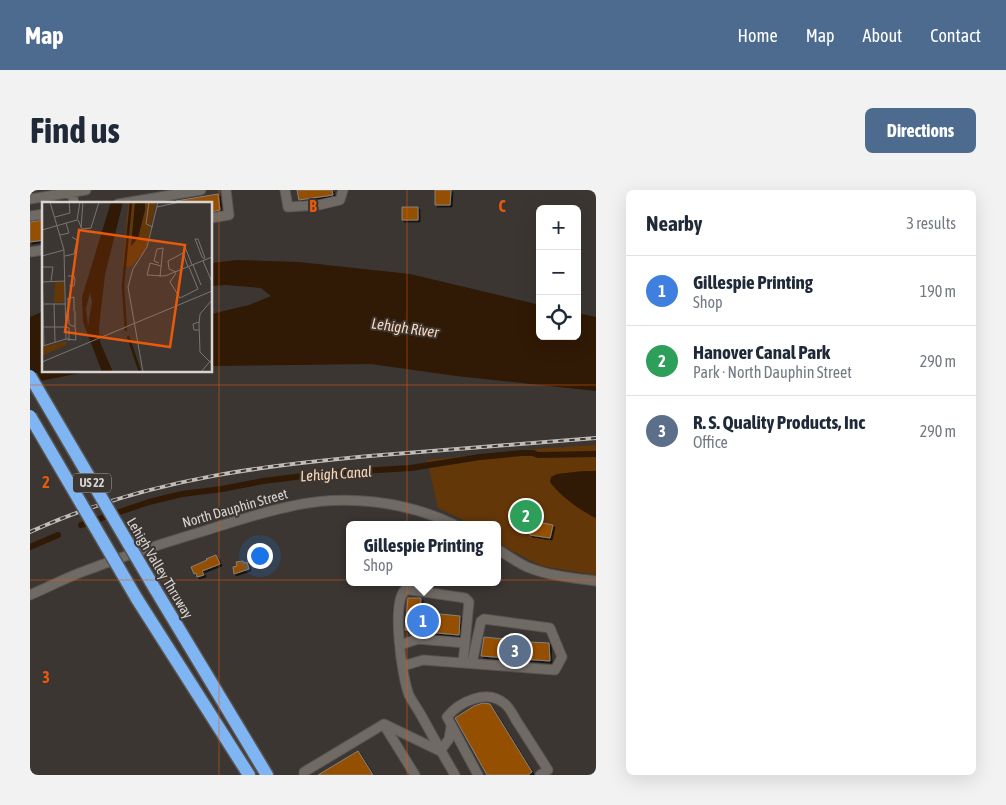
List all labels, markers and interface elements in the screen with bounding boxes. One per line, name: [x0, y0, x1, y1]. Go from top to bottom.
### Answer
text: Map: [25, 22, 64, 49]
text: Home: [738, 25, 778, 46]
text: Map: [806, 25, 835, 46]
text: About: [863, 25, 902, 46]
text: Contact: [930, 25, 981, 46]
button: Directions: [865, 108, 976, 153]
text: Find us: [30, 110, 120, 150]
text: B: [309, 197, 317, 215]
text: C: [498, 197, 506, 215]
inset map: [42, 202, 212, 372]
map controls: [536, 205, 581, 340]
button: +: [536, 205, 581, 250]
text: Nearby: [646, 211, 702, 235]
text: 3 results: [906, 214, 956, 232]
button: −: [536, 250, 581, 295]
text: Gillespie Printing: [693, 271, 813, 293]
text: 1: [658, 282, 666, 300]
text: 190 m: [920, 282, 956, 300]
text: Shop: [693, 293, 723, 311]
button: locate: [536, 295, 581, 340]
water label: Lehigh River: [370, 314, 440, 341]
text: Hanover Canal Park: [693, 341, 830, 363]
text: 2: [658, 352, 666, 370]
text: 290 m: [920, 352, 956, 370]
text: Park · North Dauphin Street: [693, 363, 852, 381]
text: R. S. Quality Products, Inc: [693, 411, 865, 433]
text: 3: [658, 422, 666, 440]
text: 290 m: [920, 422, 956, 440]
text: Office: [693, 433, 728, 451]
water label: Lehigh Canal: [300, 463, 372, 484]
text: 2: [42, 473, 50, 491]
road number: US 22: [73, 474, 111, 492]
street label: North Dauphin Street: [181, 485, 289, 531]
pin: 2: [510, 497, 542, 535]
street label: Lehigh Valley Thruway: [124, 515, 197, 621]
popup: [346, 521, 501, 586]
text: Gillespie Printing: [364, 534, 484, 556]
your location: [247, 543, 273, 569]
text: Shop: [364, 556, 393, 574]
pin: 1: [407, 602, 439, 640]
pin: 3: [499, 632, 531, 670]
text: 3: [42, 668, 50, 686]

